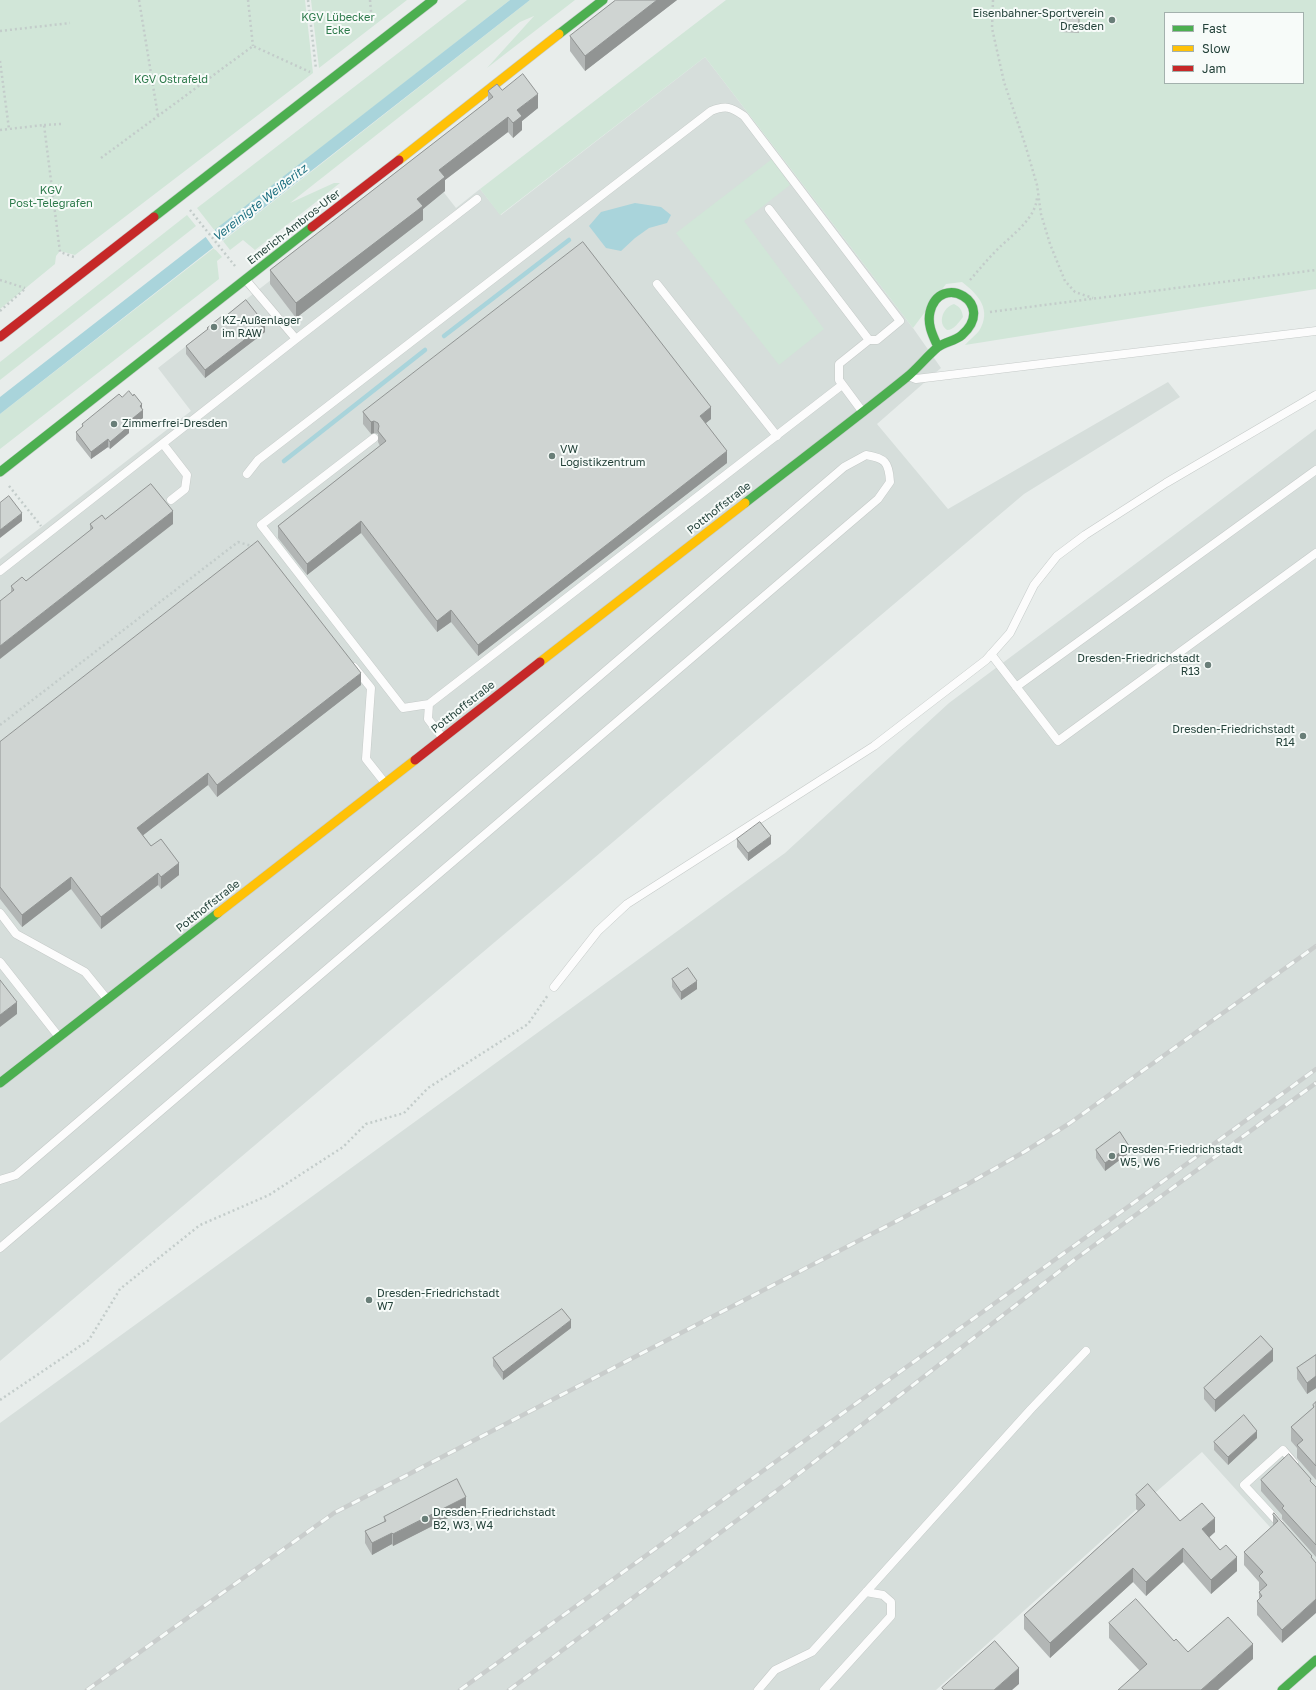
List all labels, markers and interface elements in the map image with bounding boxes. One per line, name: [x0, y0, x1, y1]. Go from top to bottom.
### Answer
place label: Eisenbahner-Sportverein Dresden: [973, 7, 1104, 33]
park label: KGV Lübecker Ecke: [301, 11, 375, 37]
legend: [1164, 12, 1304, 84]
marker: Eisenbahner-Sportverein Dresden: [1107, 15, 1117, 25]
text: Fast: [1202, 21, 1227, 36]
text: Slow: [1202, 41, 1230, 56]
text: Jam: [1202, 61, 1226, 76]
park label: KGV Ostrafeld: [134, 73, 208, 87]
water label: Vereinigte Weißeritz: [210, 162, 310, 244]
park label: KGV Post-Telegrafen: [9, 184, 93, 210]
street label: Emerich-Ambros-Ufer: [245, 187, 343, 267]
place label: KZ-Außenlager im RAW: [222, 314, 301, 340]
marker: KZ-Außenlager im RAW: [209, 322, 219, 332]
place label: Zimmerfrei-Dresden: [122, 417, 228, 431]
marker: Zimmerfrei-Dresden: [109, 419, 119, 429]
place label: VW Logistikzentrum: [560, 443, 646, 469]
marker: VW Logistikzentrum: [547, 451, 557, 461]
street label: Potthoffstraße: [685, 479, 753, 537]
place label: Dresden-Friedrichstadt R13: [1077, 652, 1200, 678]
marker: Dresden-Friedrichstadt R13: [1203, 660, 1213, 670]
street label: Potthoffstraße: [429, 678, 497, 736]
place label: Dresden-Friedrichstadt R14: [1172, 723, 1295, 749]
marker: Dresden-Friedrichstadt R14: [1298, 731, 1308, 741]
street label: Potthoffstraße: [174, 877, 242, 935]
place label: Dresden-Friedrichstadt W5, W6: [1120, 1143, 1243, 1169]
marker: Dresden-Friedrichstadt W5, W6: [1107, 1151, 1117, 1161]
place label: Dresden-Friedrichstadt W7: [377, 1287, 500, 1313]
marker: Dresden-Friedrichstadt W7: [364, 1295, 374, 1305]
place label: Dresden-Friedrichstadt B2, W3, W4: [433, 1506, 556, 1532]
marker: Dresden-Friedrichstadt B2, W3, W4: [420, 1514, 430, 1524]

